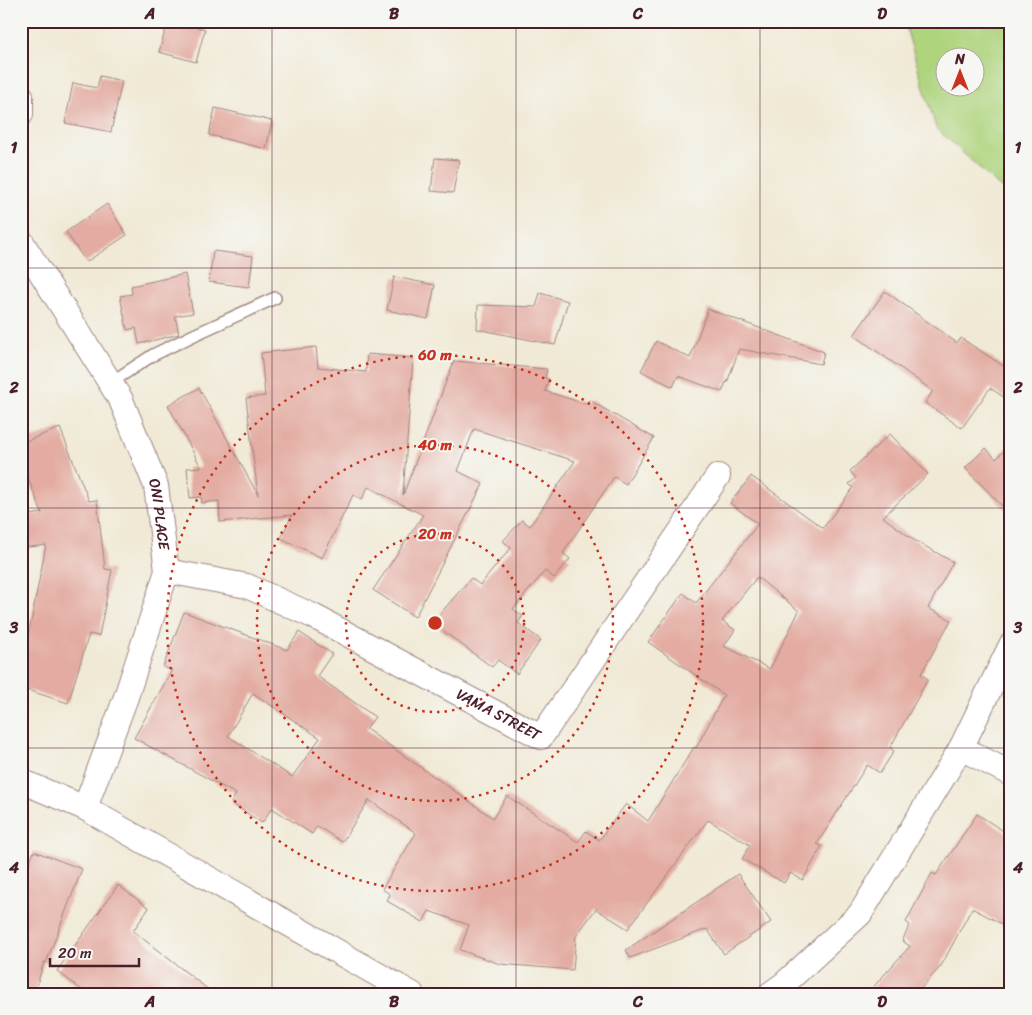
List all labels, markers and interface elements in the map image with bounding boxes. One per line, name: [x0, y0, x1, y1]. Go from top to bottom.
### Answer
text: A: [144, 0, 155, 28]
text: B: [389, 0, 400, 28]
text: C: [632, 0, 644, 28]
text: D: [877, 0, 887, 28]
text: N: [954, 47, 965, 72]
north arrow: [934, 48, 984, 98]
text: 1: [11, 133, 18, 162]
text: 1: [1015, 133, 1022, 162]
text: 60 m: [417, 342, 452, 368]
text: 2: [8, 373, 19, 402]
text: 2: [1012, 373, 1023, 402]
text: 40 m: [417, 432, 453, 458]
street label: ONI PLACE: [141, 474, 177, 553]
text: 20 m: [417, 521, 452, 547]
text: 3: [9, 613, 19, 642]
text: 3: [1013, 613, 1023, 642]
centre of rings: [426, 614, 444, 632]
street label: VAMA STREET: [452, 681, 547, 748]
text: 4: [8, 853, 19, 882]
text: 4: [1012, 853, 1023, 882]
scale bar: [50, 935, 139, 967]
text: 20 m: [58, 940, 92, 966]
text: A: [144, 987, 155, 1015]
text: B: [389, 987, 400, 1015]
text: C: [632, 987, 644, 1015]
text: D: [877, 987, 887, 1015]

